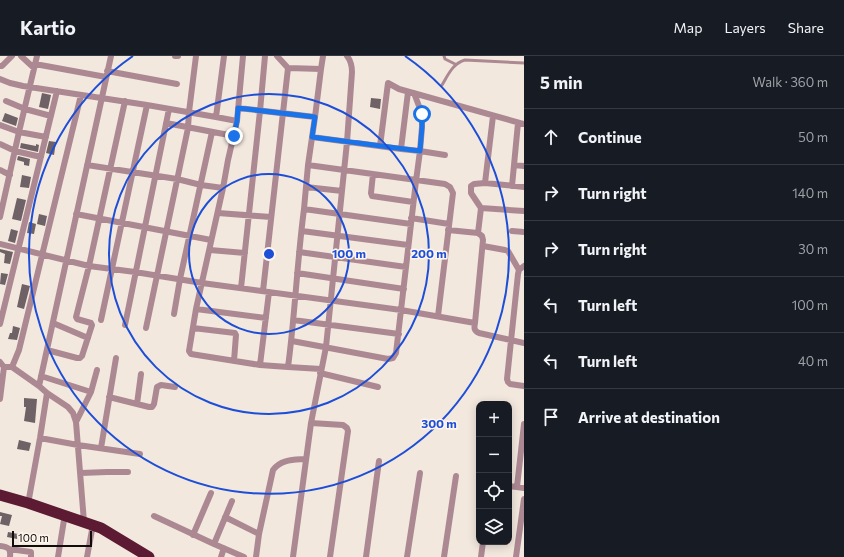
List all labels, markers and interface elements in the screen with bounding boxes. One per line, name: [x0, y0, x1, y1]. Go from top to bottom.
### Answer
text: Kartio: [20, 16, 76, 39]
text: Map: [674, 19, 702, 36]
text: Layers: [724, 19, 766, 36]
text: Share: [788, 19, 824, 36]
text: 5 min: [540, 72, 583, 93]
text: Walk · 360 m: [753, 74, 828, 90]
route start: [413, 105, 431, 123]
icon: ahead: [540, 126, 562, 148]
route end: [225, 127, 243, 145]
text: Continue: [578, 128, 642, 146]
text: 50 m: [798, 129, 828, 145]
icon: right: [540, 182, 562, 204]
text: Turn right: [578, 184, 647, 202]
text: 140 m: [792, 185, 828, 201]
icon: right: [540, 238, 562, 260]
text: Turn right: [578, 240, 647, 258]
text: 30 m: [798, 241, 828, 257]
text: 100 m: [332, 246, 366, 260]
text: 200 m: [411, 246, 447, 260]
centre of rings: [262, 247, 276, 261]
icon: left: [540, 294, 562, 316]
text: Turn left: [578, 296, 637, 314]
text: 100 m: [792, 297, 828, 313]
icon: left: [540, 350, 562, 372]
text: Turn left: [578, 352, 637, 370]
text: 40 m: [798, 353, 828, 369]
map controls: [476, 401, 512, 545]
button: +: [476, 401, 512, 437]
icon: arrive: [540, 406, 562, 428]
text: Arrive at destination: [578, 408, 720, 426]
text: 300 m: [421, 416, 457, 430]
button: −: [476, 437, 512, 473]
button: locate: [476, 473, 512, 509]
button: layers: [476, 509, 512, 545]
scale bar: [12, 529, 92, 548]
text: 100 m: [18, 531, 49, 544]

